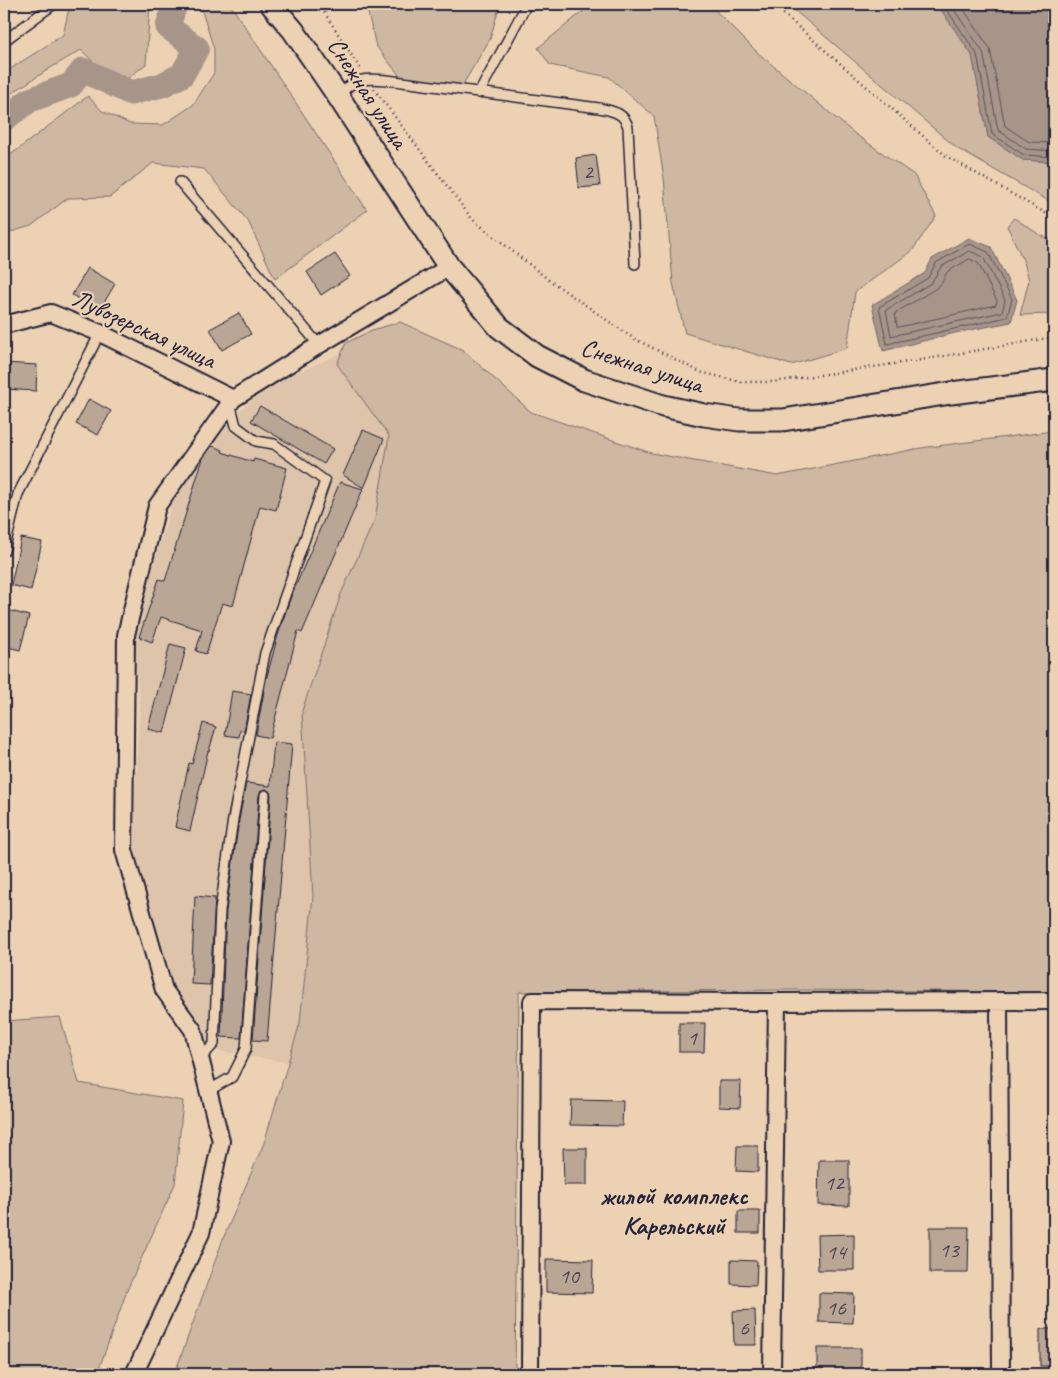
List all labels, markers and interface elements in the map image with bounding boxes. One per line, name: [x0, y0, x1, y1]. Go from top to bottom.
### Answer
street label: Снежная улица: [320, 31, 417, 157]
house number: 2: [583, 158, 595, 186]
street label: Лувозерская улица: [67, 282, 222, 377]
street label: Снежная улица: [577, 331, 710, 402]
house number: 1: [687, 1024, 698, 1052]
house number: 12: [824, 1169, 846, 1197]
district label: жилой комплекс Карельский: [600, 1179, 748, 1242]
house number: 13: [939, 1236, 961, 1264]
house number: 14: [826, 1238, 848, 1266]
house number: 10: [559, 1262, 581, 1290]
house number: 16: [826, 1294, 847, 1322]
house number: 6: [739, 1314, 750, 1342]

